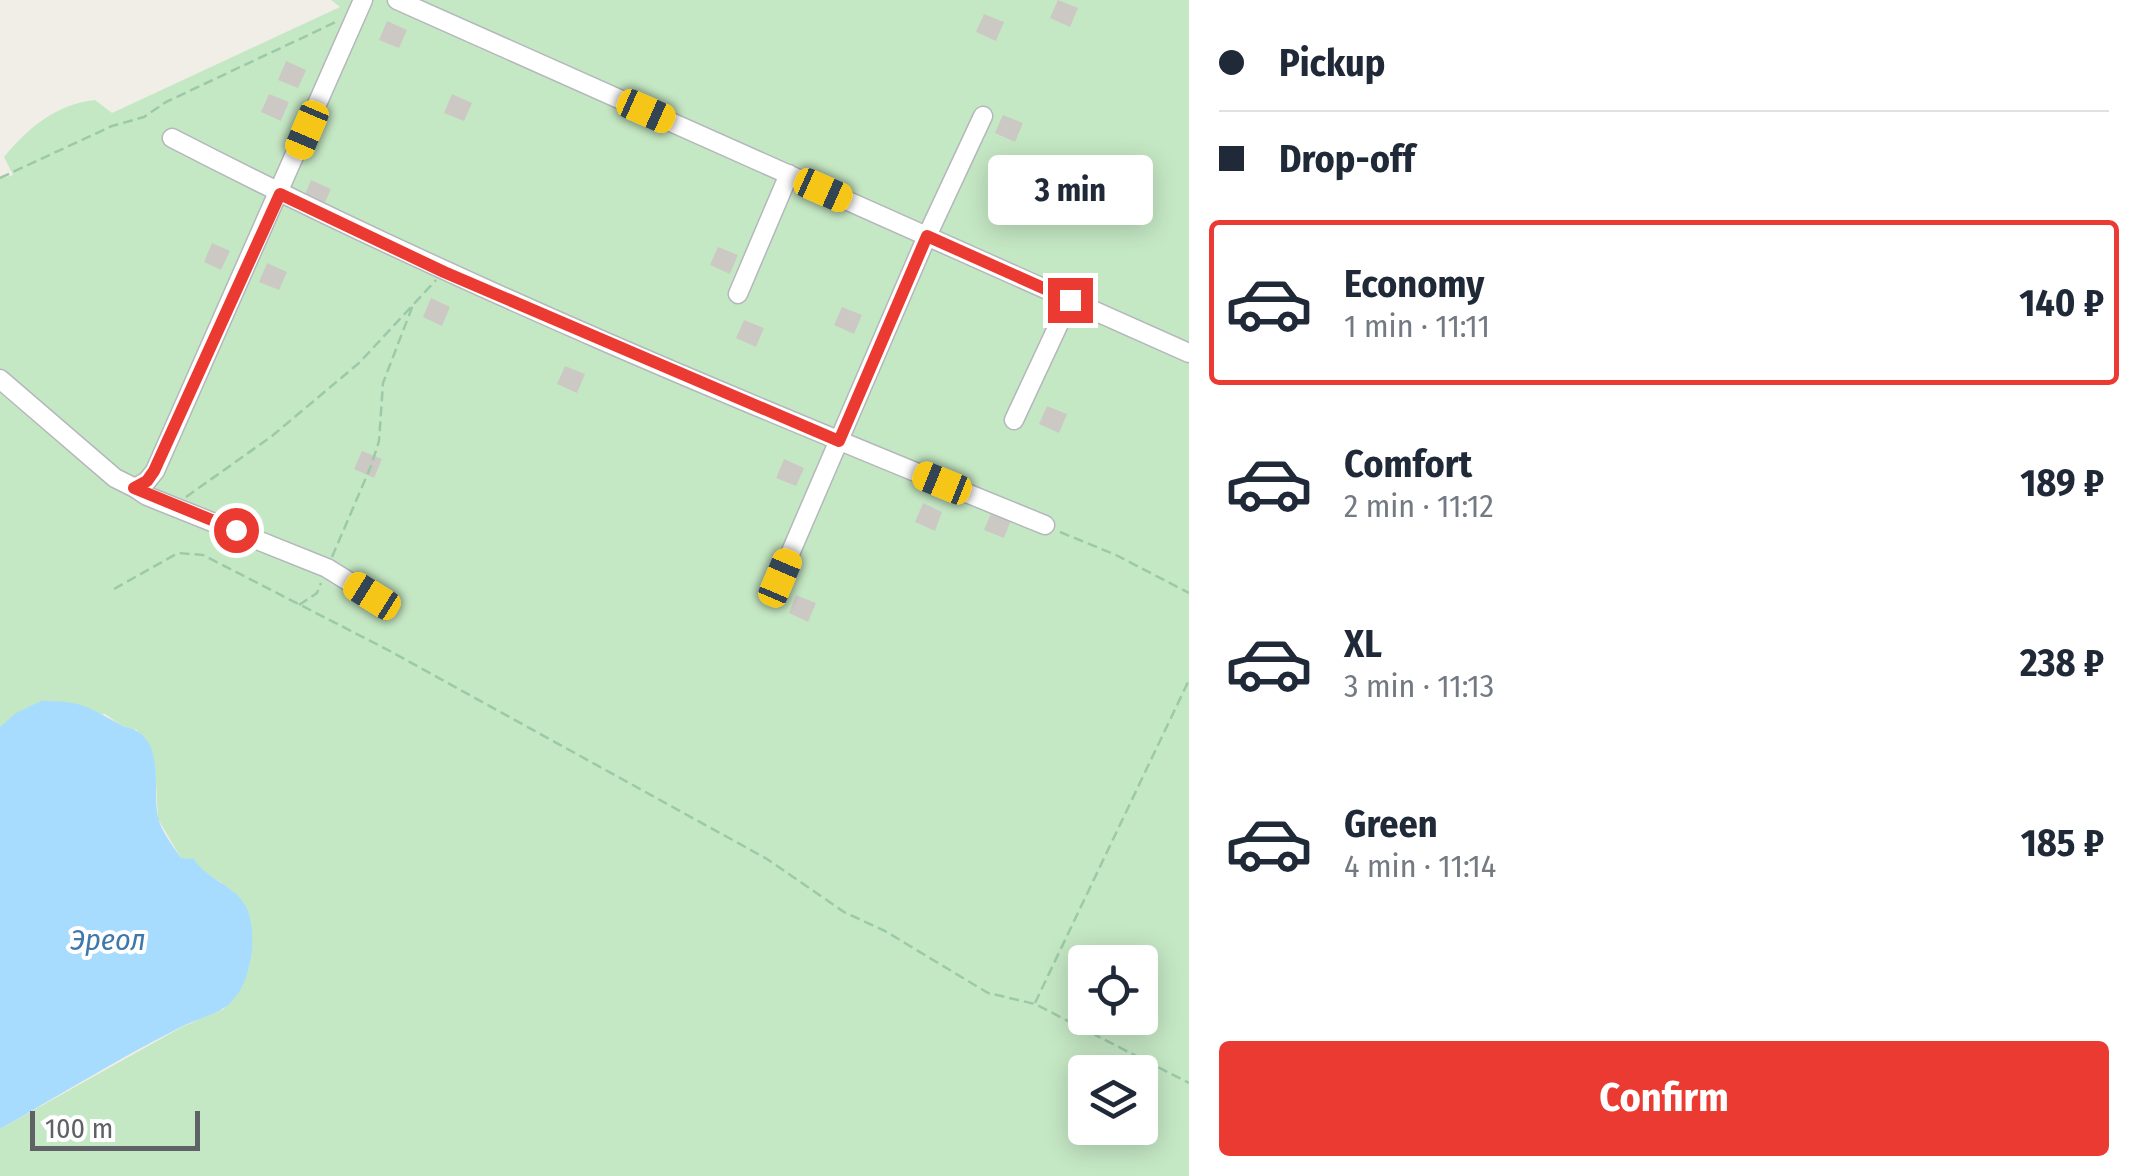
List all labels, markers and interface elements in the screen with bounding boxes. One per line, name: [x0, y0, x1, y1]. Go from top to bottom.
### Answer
text: Pickup: [1279, 40, 1385, 86]
car: [612, 85, 680, 137]
car: [281, 97, 333, 163]
text: Drop-off: [1279, 136, 1415, 182]
callout: 3 min: [988, 155, 1152, 225]
car: [789, 164, 857, 216]
text: 3 min: [1035, 171, 1106, 209]
icon: car: [1224, 258, 1314, 348]
text: Economy: [1344, 261, 1484, 307]
route end: [1048, 278, 1093, 323]
text: 140 ₽: [2019, 280, 2104, 326]
text: 1 min · 11:11: [1344, 307, 1490, 345]
icon: car: [1224, 438, 1314, 528]
text: Comfort: [1344, 441, 1472, 487]
car: [909, 458, 975, 508]
text: 189 ₽: [2020, 460, 2104, 506]
text: 2 min · 11:12: [1344, 487, 1494, 525]
route start: [214, 508, 259, 553]
car: [754, 545, 806, 611]
car: [339, 567, 405, 625]
icon: car: [1224, 618, 1314, 708]
text: XL: [1344, 621, 1382, 667]
text: 238 ₽: [2020, 640, 2104, 686]
text: 3 min · 11:13: [1344, 667, 1494, 705]
icon: car: [1224, 798, 1314, 888]
text: Green: [1344, 801, 1438, 847]
text: 185 ₽: [2021, 820, 2104, 866]
text: 4 min · 11:14: [1344, 847, 1496, 885]
water label: Эреол: [69, 922, 146, 958]
map controls: [1068, 945, 1158, 1145]
button: locate: [1068, 945, 1158, 1035]
button: Confirm: [1219, 1041, 2109, 1156]
button: layers: [1068, 1055, 1158, 1145]
scale bar: [30, 1106, 200, 1150]
text: 100 m: [45, 1112, 113, 1145]

